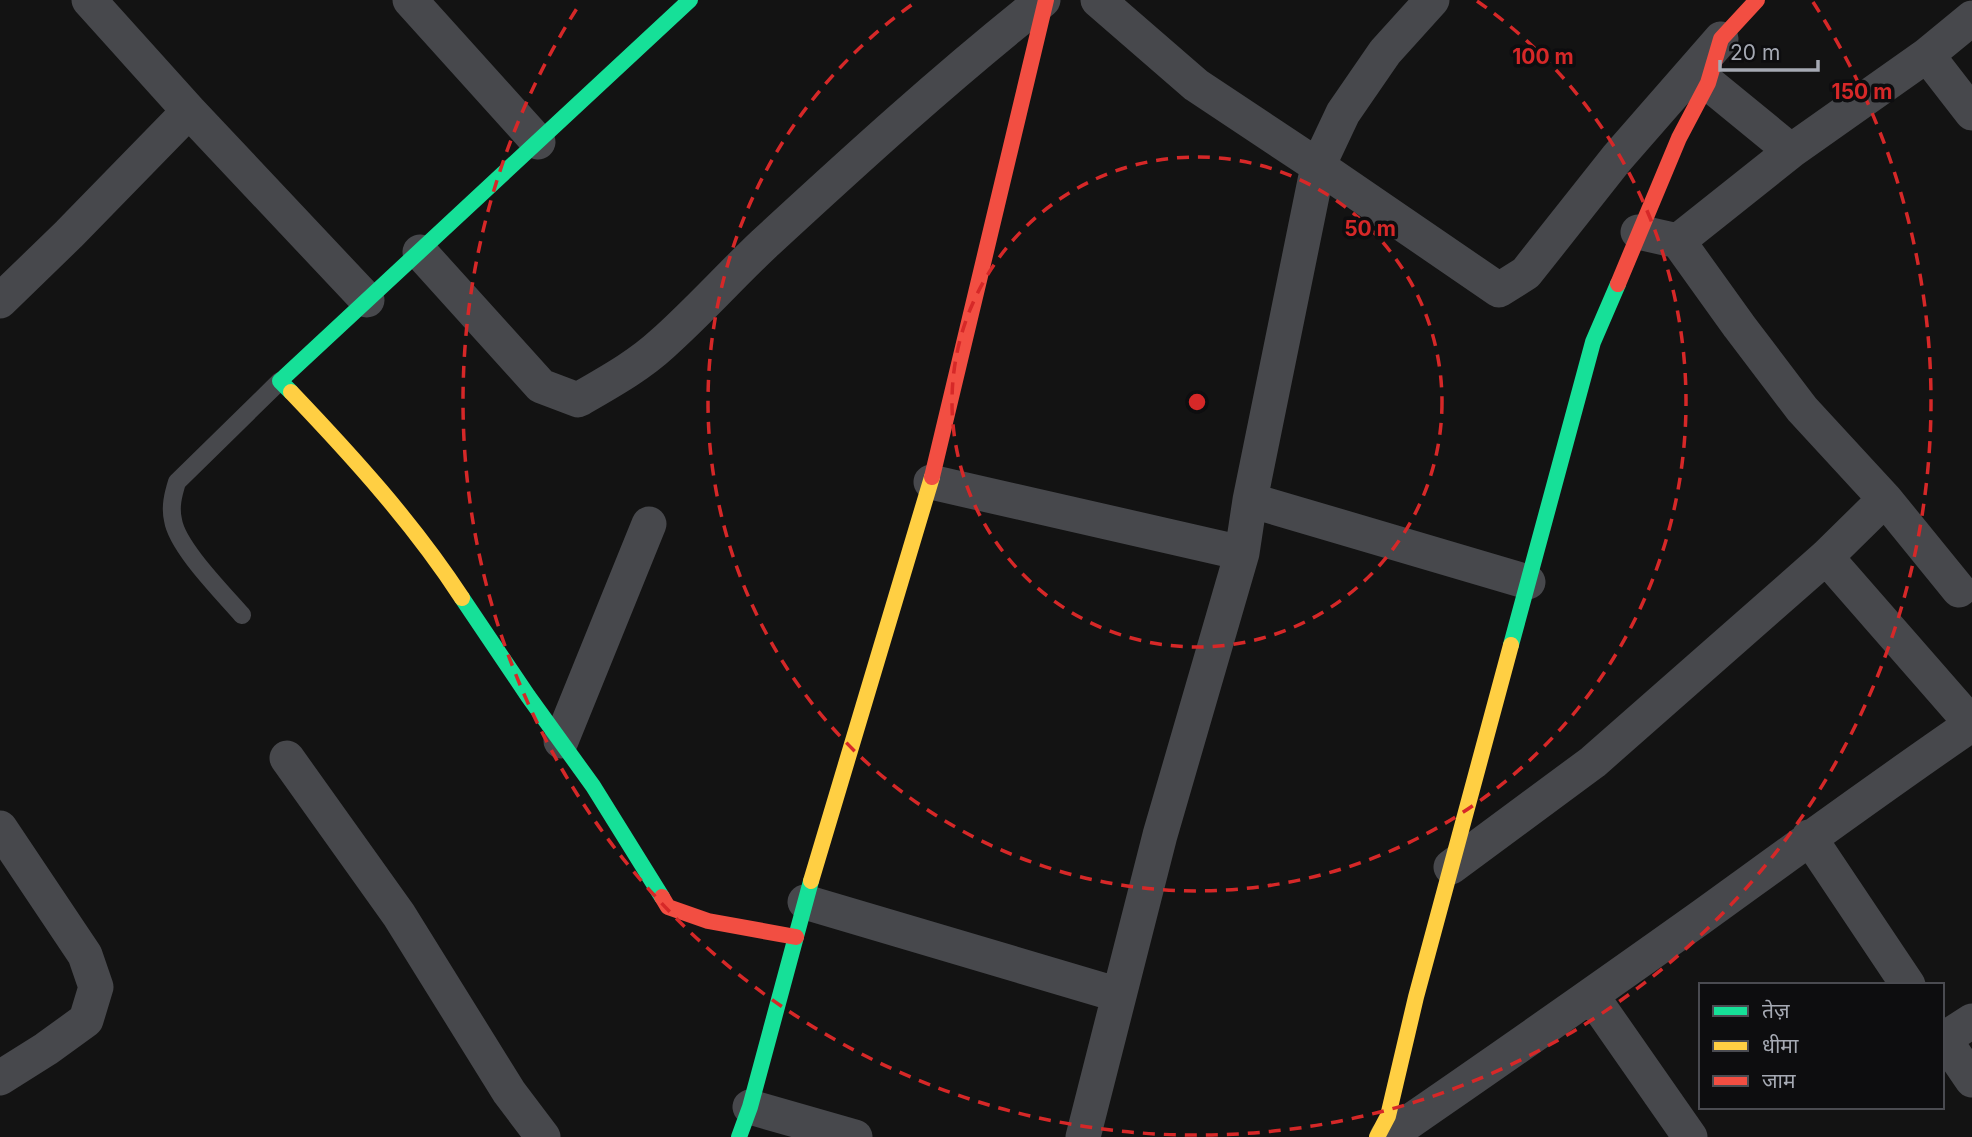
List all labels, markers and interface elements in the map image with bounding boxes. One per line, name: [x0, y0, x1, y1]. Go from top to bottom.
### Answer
scale bar: [1720, 28, 1818, 72]
text: 20 m: [1730, 40, 1780, 65]
text: 100 m: [1512, 44, 1574, 69]
text: 150 m: [1832, 79, 1892, 104]
text: 50 m: [1344, 216, 1396, 241]
centre of rings: [1185, 390, 1209, 414]
legend: [1699, 983, 1944, 1109]
text: तेज़: [1762, 998, 1790, 1023]
text: धीमा: [1762, 1033, 1799, 1058]
text: जाम: [1762, 1068, 1796, 1093]

